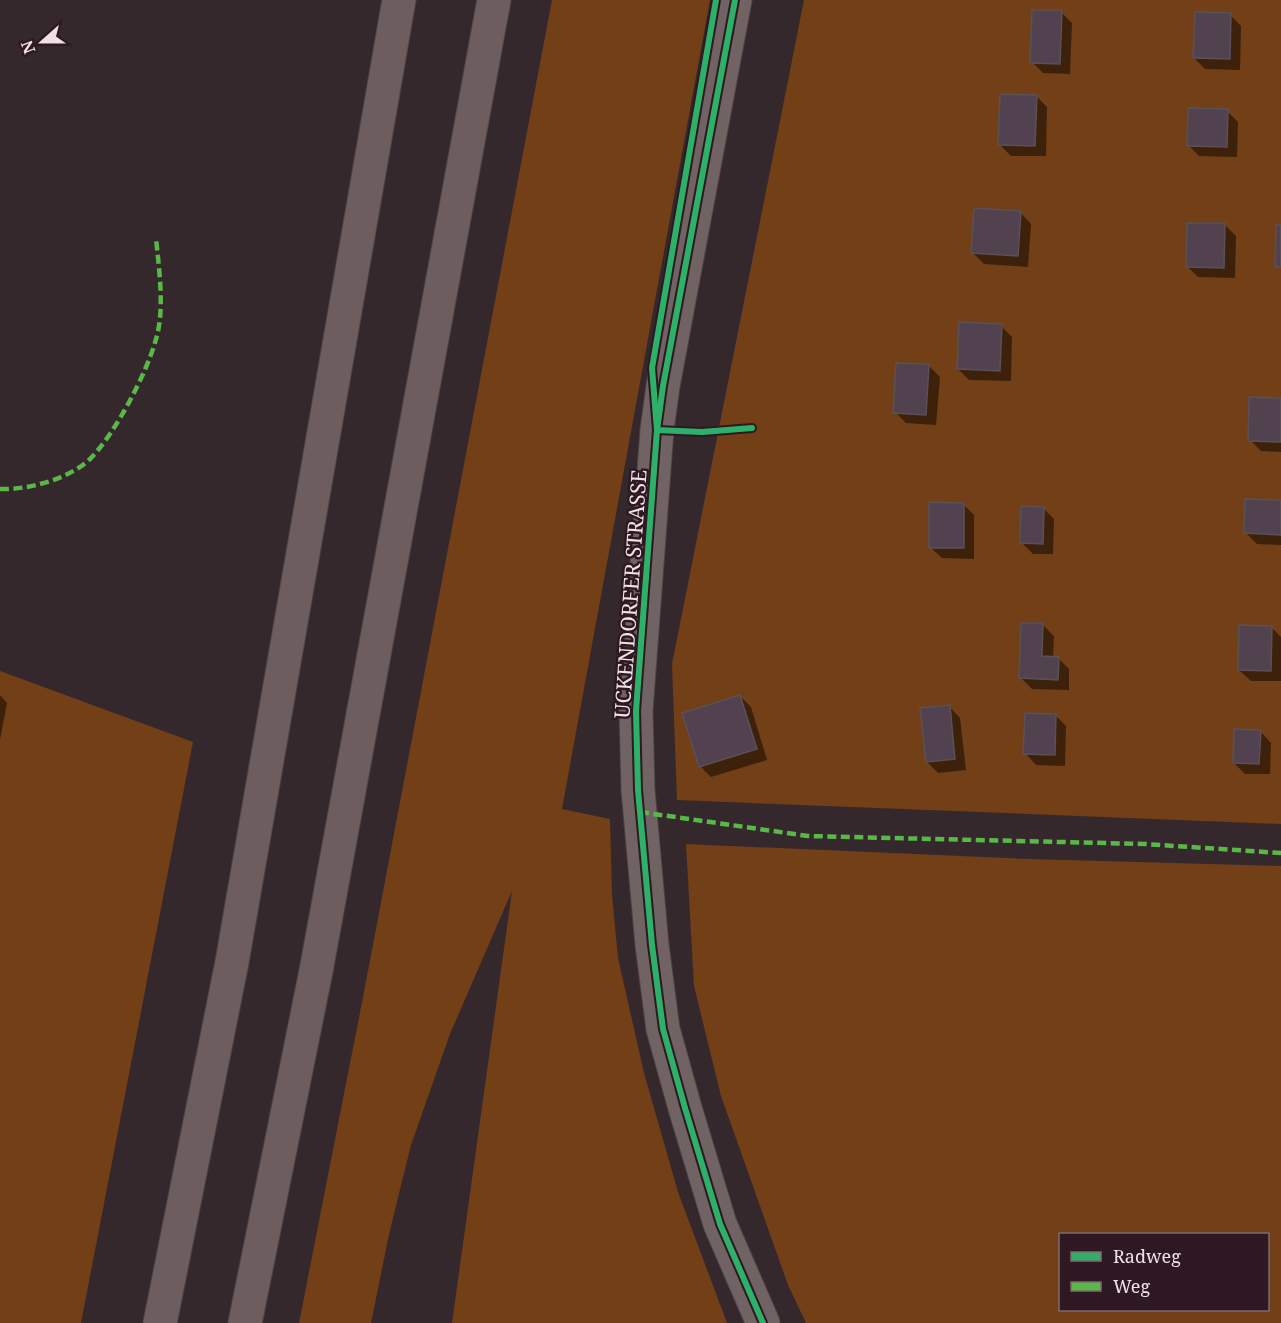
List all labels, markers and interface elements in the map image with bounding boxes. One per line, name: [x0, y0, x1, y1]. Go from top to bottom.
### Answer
north arrow: [12, 12, 72, 72]
text: N: [15, 37, 41, 57]
street label: UCKENDORFER STRASSE: [607, 469, 653, 719]
legend: [1059, 1233, 1269, 1311]
text: Radweg: [1113, 1244, 1181, 1268]
text: Weg: [1113, 1274, 1150, 1298]

